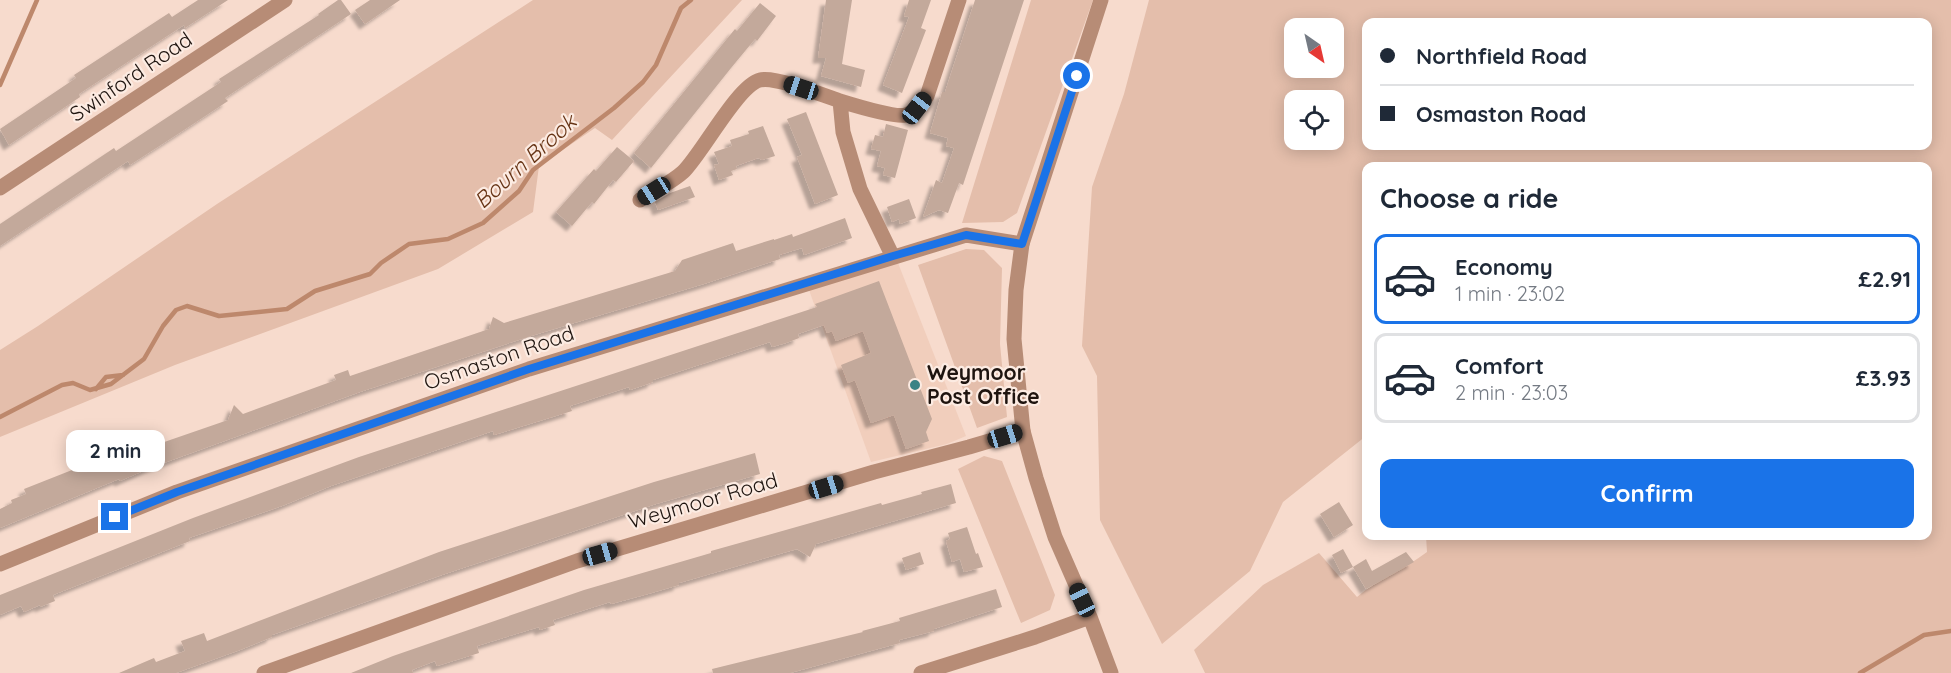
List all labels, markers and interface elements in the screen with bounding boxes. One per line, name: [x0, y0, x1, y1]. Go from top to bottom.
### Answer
north arrow: [1284, 18, 1344, 78]
map controls: [1284, 18, 1344, 150]
street label: Swinford Road: [64, 26, 197, 127]
text: Northfield Road: [1416, 42, 1587, 70]
route start: [1063, 62, 1090, 89]
car: [781, 74, 821, 102]
car: [899, 88, 935, 128]
button: locate: [1284, 90, 1344, 150]
text: Osmaston Road: [1416, 100, 1586, 128]
water label: Bourn Brook: [468, 106, 584, 214]
car: [634, 174, 674, 208]
text: Choose a ride: [1380, 181, 1558, 215]
icon: car: [1383, 252, 1437, 306]
text: Economy: [1455, 253, 1553, 281]
text: £2.91: [1858, 265, 1911, 293]
text: 1 min · 23:02: [1455, 281, 1565, 306]
street label: Osmaston Road: [420, 319, 577, 395]
icon: car: [1383, 351, 1437, 405]
text: Comfort: [1455, 352, 1544, 380]
place label: Weymoor Post Office: [927, 359, 1040, 409]
text: £3.93: [1856, 364, 1911, 392]
marker: Weymoor Post Office: [908, 378, 922, 392]
text: 2 min · 23:03: [1455, 380, 1568, 405]
car: [985, 422, 1025, 450]
callout: 2 min: [66, 430, 164, 472]
text: 2 min: [89, 438, 142, 463]
button: Confirm: [1380, 459, 1914, 528]
street label: Weymoor Road: [625, 466, 780, 534]
car: [806, 473, 846, 501]
route end: [101, 503, 128, 530]
car: [580, 540, 620, 568]
car: [1066, 580, 1098, 620]

